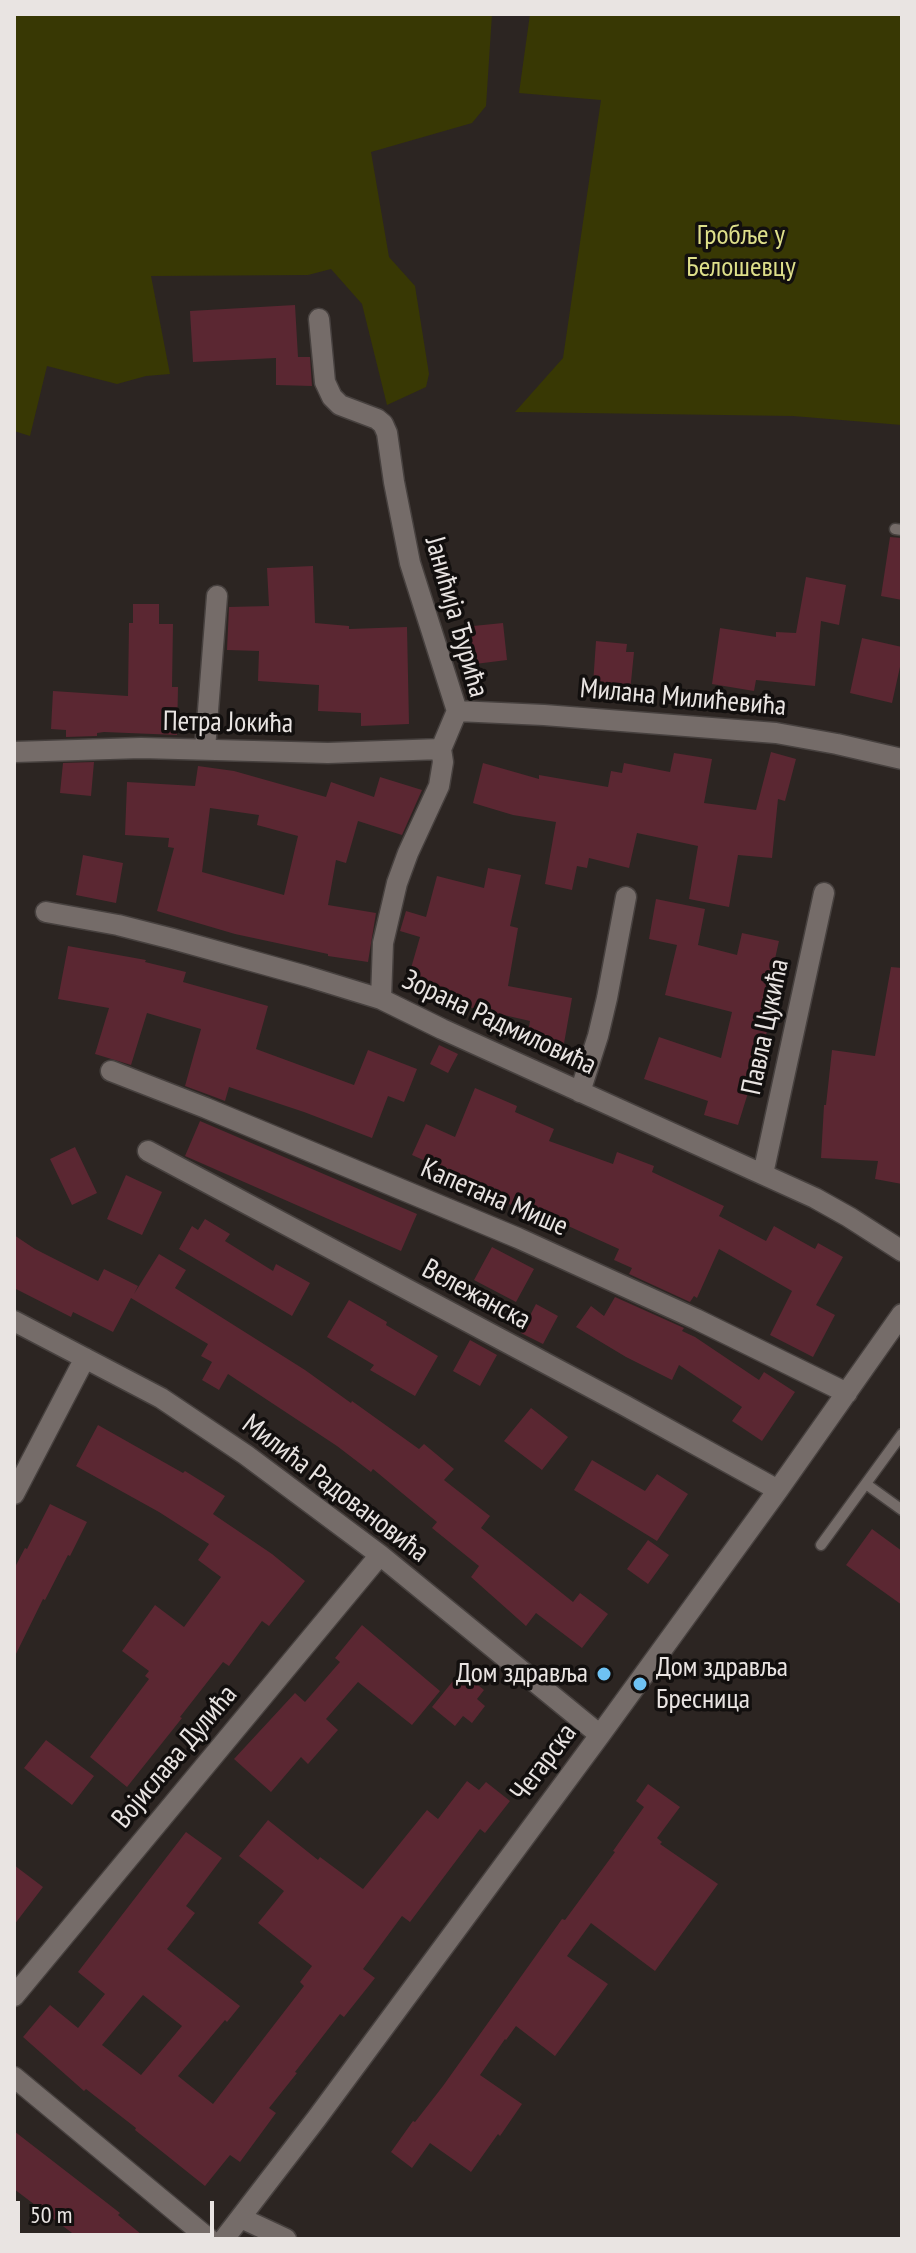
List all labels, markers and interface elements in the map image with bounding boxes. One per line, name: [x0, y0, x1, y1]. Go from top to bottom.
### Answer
park label: Гробље у Белошевцу: [686, 219, 796, 285]
street label: Јанићија Ђурића: [417, 533, 495, 701]
street label: Милана Милићевића: [578, 672, 788, 724]
street label: Петра Јокића: [163, 705, 293, 741]
street label: Павла Цукића: [735, 956, 797, 1098]
street label: Зорана Радмиловића: [397, 963, 601, 1083]
street label: Капетана Мише: [415, 1152, 573, 1244]
street label: Вележанска: [416, 1253, 536, 1337]
street label: Милића Радовановића: [235, 1408, 435, 1570]
place label: Дом здравља Бресница: [656, 1651, 788, 1717]
place label: Дом здравља: [456, 1657, 588, 1691]
marker: Дом здравља: [595, 1665, 613, 1683]
marker: Дом здравља Бресница: [631, 1675, 649, 1693]
street label: Војислава Дулића: [105, 1679, 245, 1835]
street label: Чегарска: [504, 1717, 584, 1809]
scale bar: [20, 2185, 218, 2235]
text: 50 m: [30, 2199, 72, 2230]

